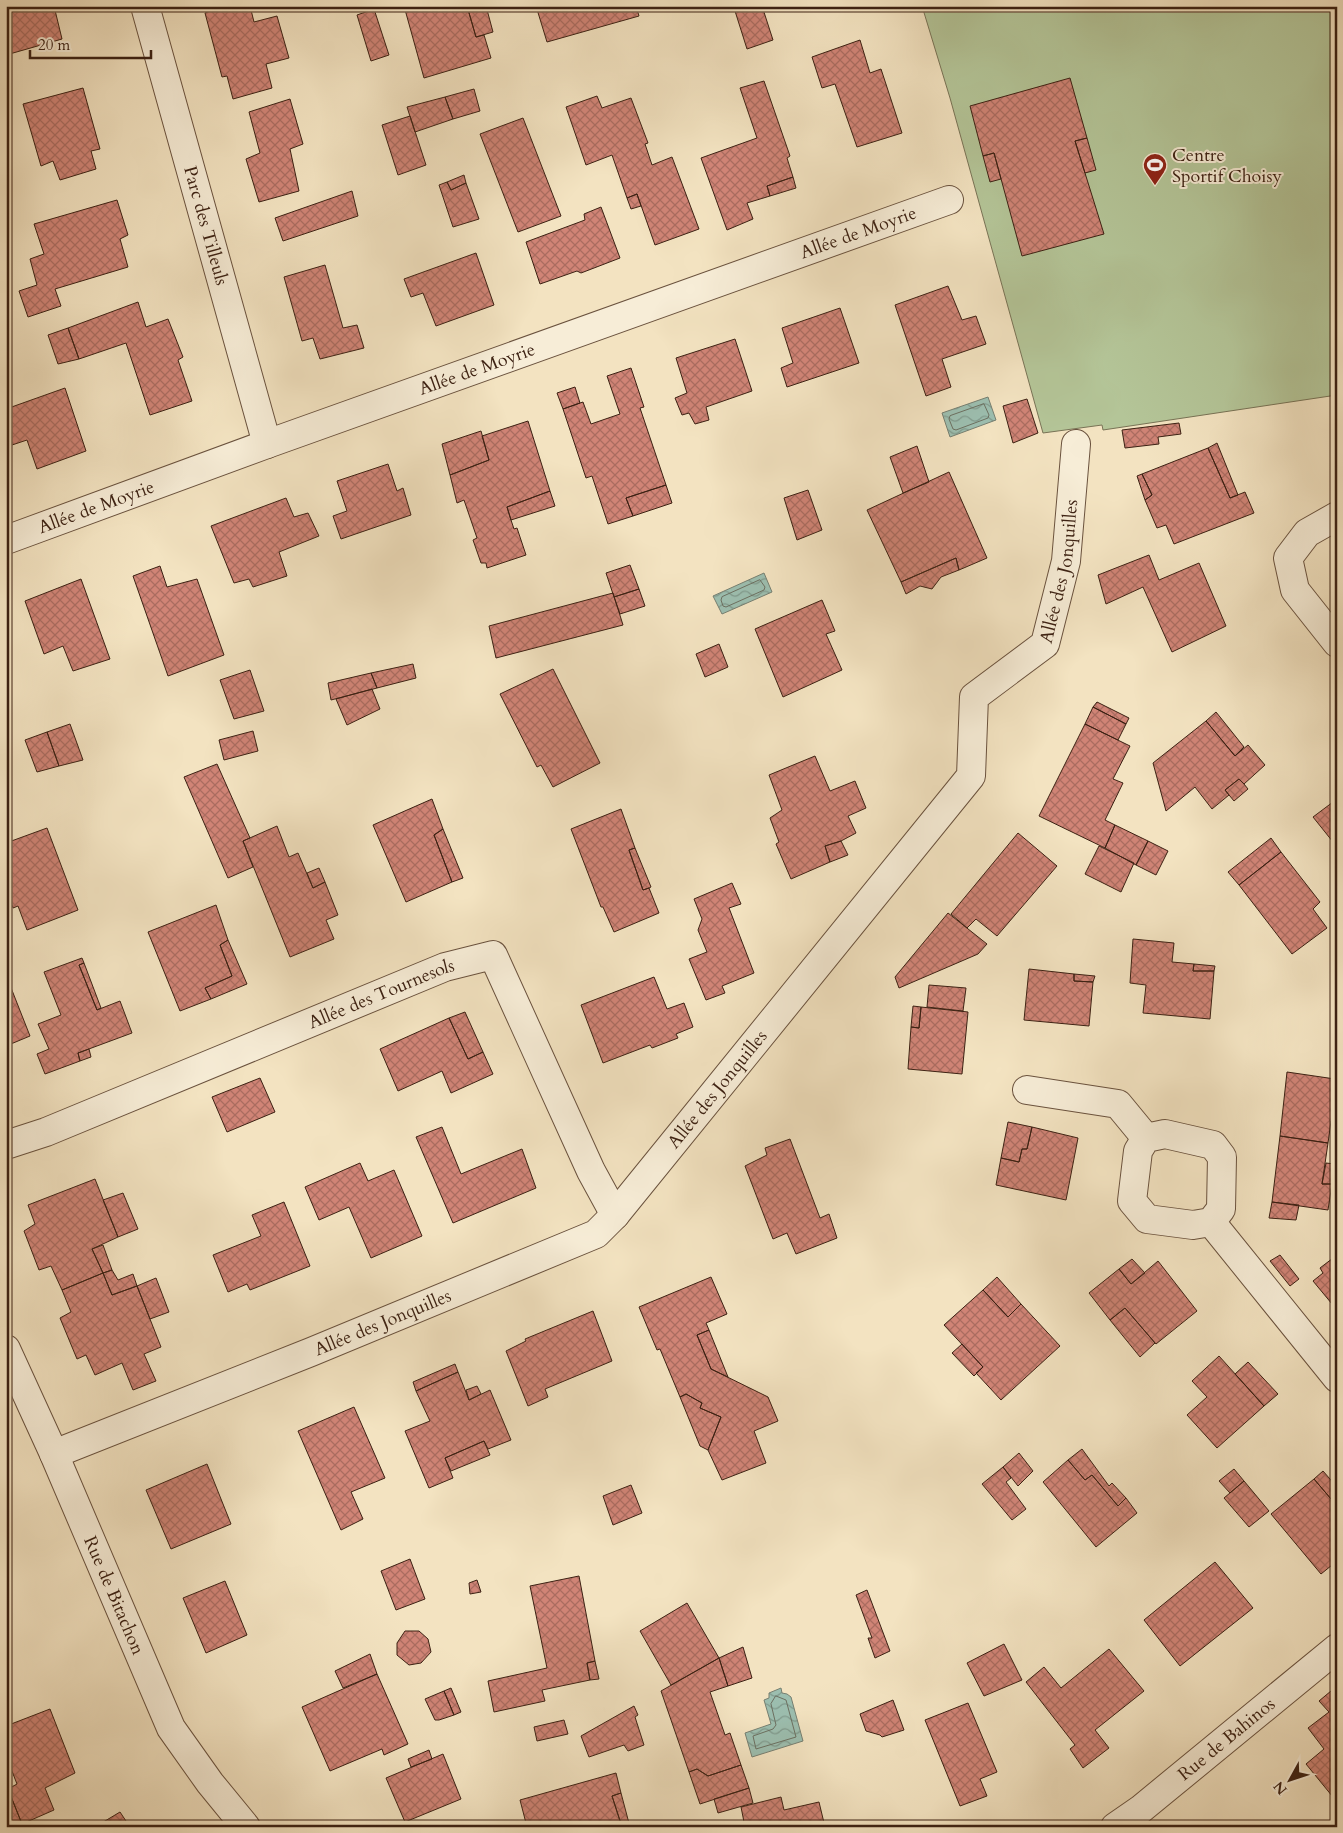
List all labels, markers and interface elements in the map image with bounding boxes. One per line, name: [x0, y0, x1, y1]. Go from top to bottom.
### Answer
scale bar: [30, 28, 151, 60]
text: 20 m: [38, 35, 70, 55]
place label: Centre Sportif Choisy: [1172, 143, 1282, 189]
sports icon: Centre Sportif Choisy: [1142, 152, 1168, 186]
street label: Parc des Tilleuls: [178, 163, 235, 288]
street label: Allée de Moyrie: [797, 200, 920, 265]
street label: Allée de Moyrie: [415, 337, 538, 401]
street label: Allée de Moyrie: [35, 474, 158, 540]
street label: Allée des Jonquilles: [1033, 499, 1084, 646]
street label: Allée des Tournesols: [304, 953, 457, 1035]
street label: Allée des Jonquilles: [661, 1024, 773, 1154]
street label: Allée des Jonquilles: [310, 1283, 455, 1362]
street label: Rue de Bitachon: [78, 1532, 151, 1659]
street label: Rue de Bahinos: [1172, 1692, 1280, 1786]
north arrow: [1266, 1756, 1316, 1806]
text: N: [1269, 1777, 1292, 1799]

